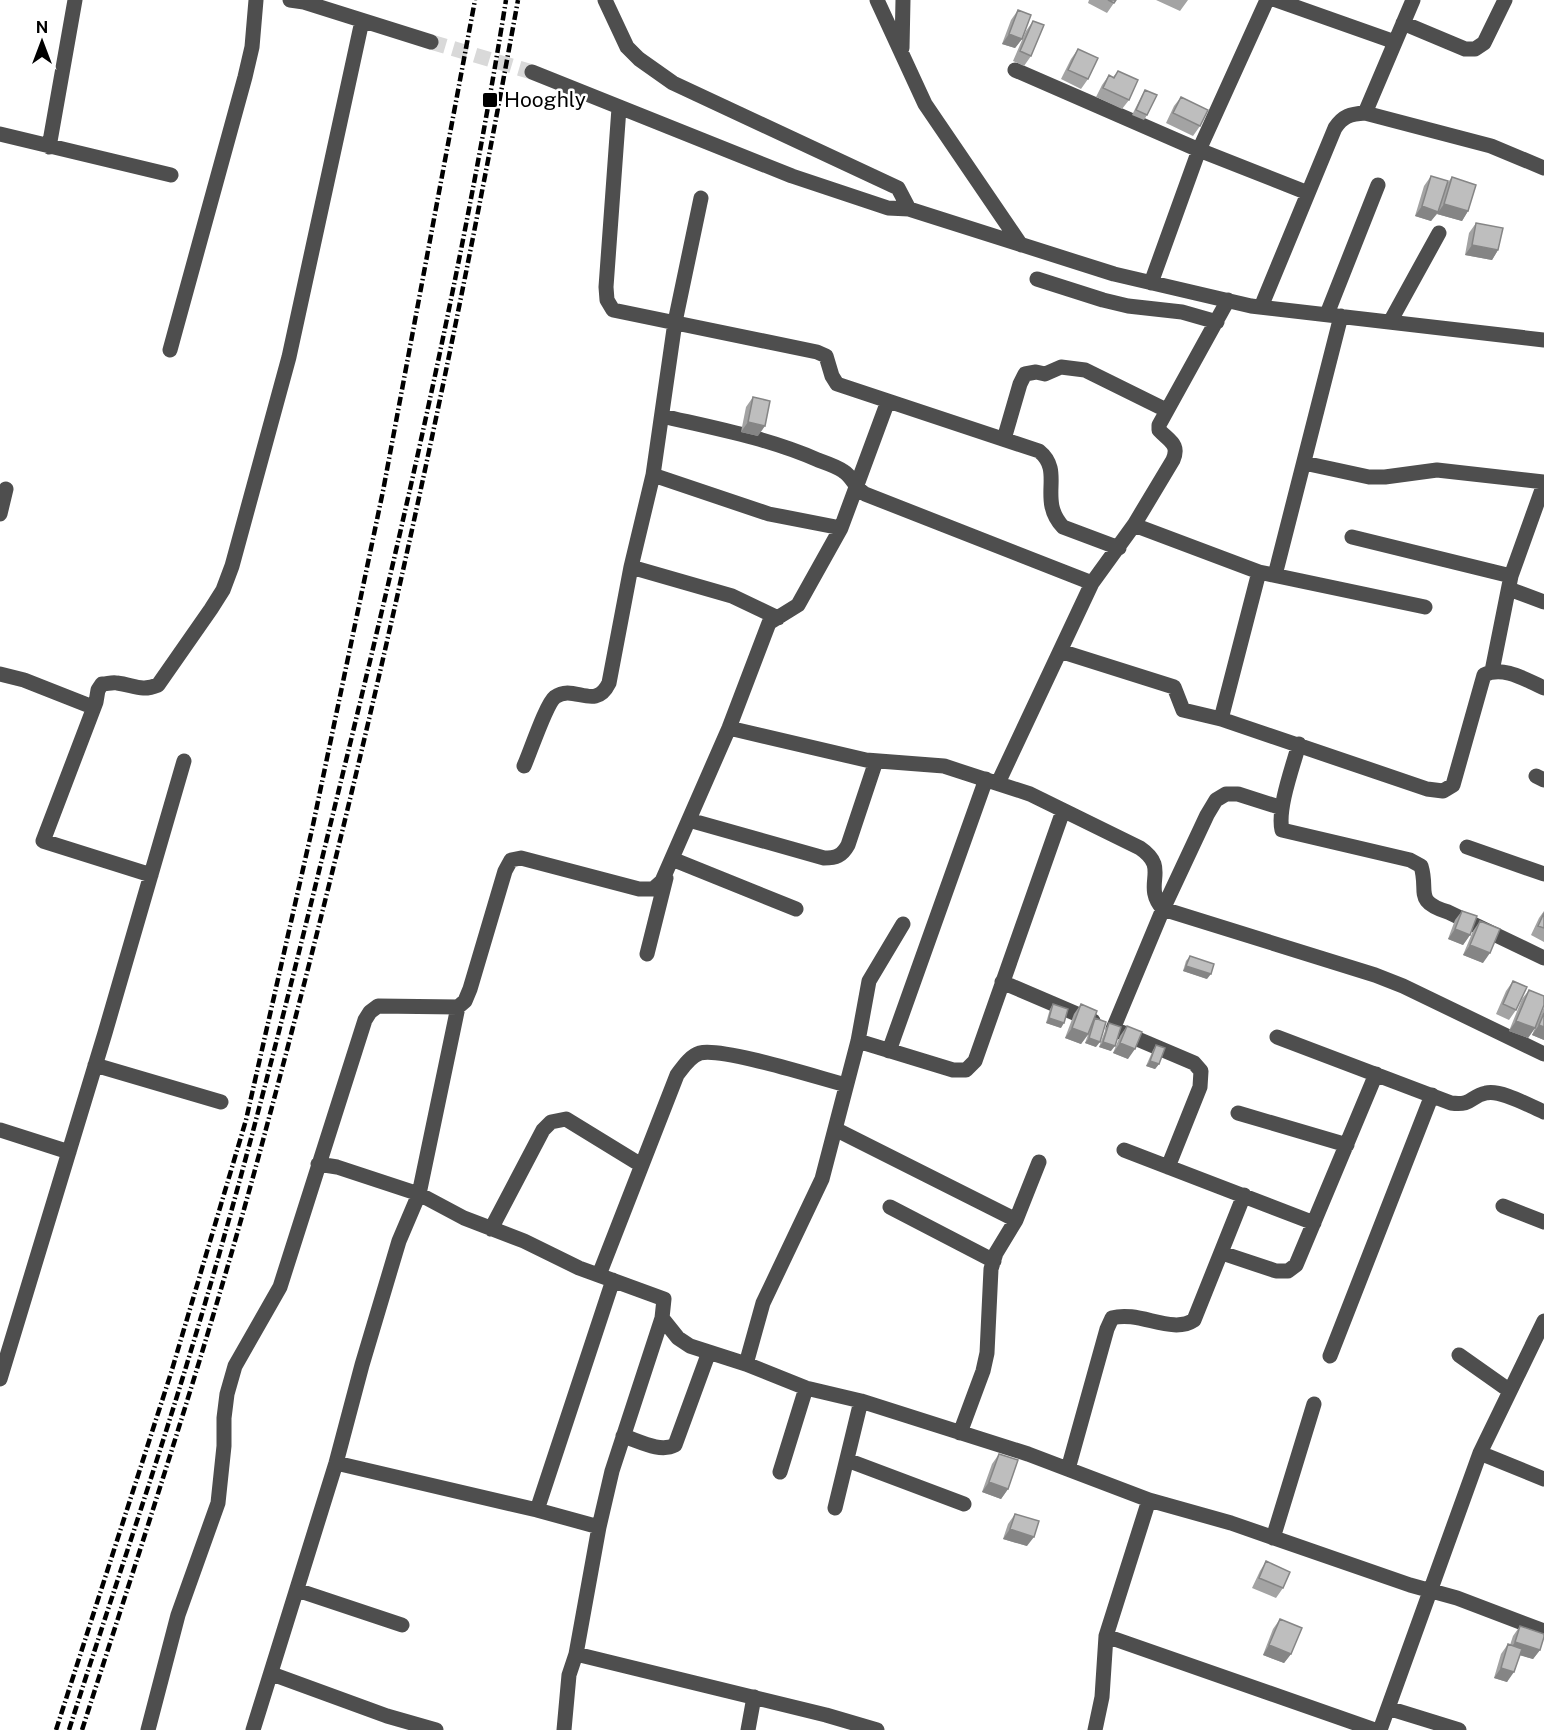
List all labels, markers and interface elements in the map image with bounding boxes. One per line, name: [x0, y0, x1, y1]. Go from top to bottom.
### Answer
north arrow: [12, 12, 72, 72]
text: N: [36, 18, 48, 37]
place label: Hooghly: [504, 87, 586, 112]
marker: Hooghly: [481, 91, 499, 109]

